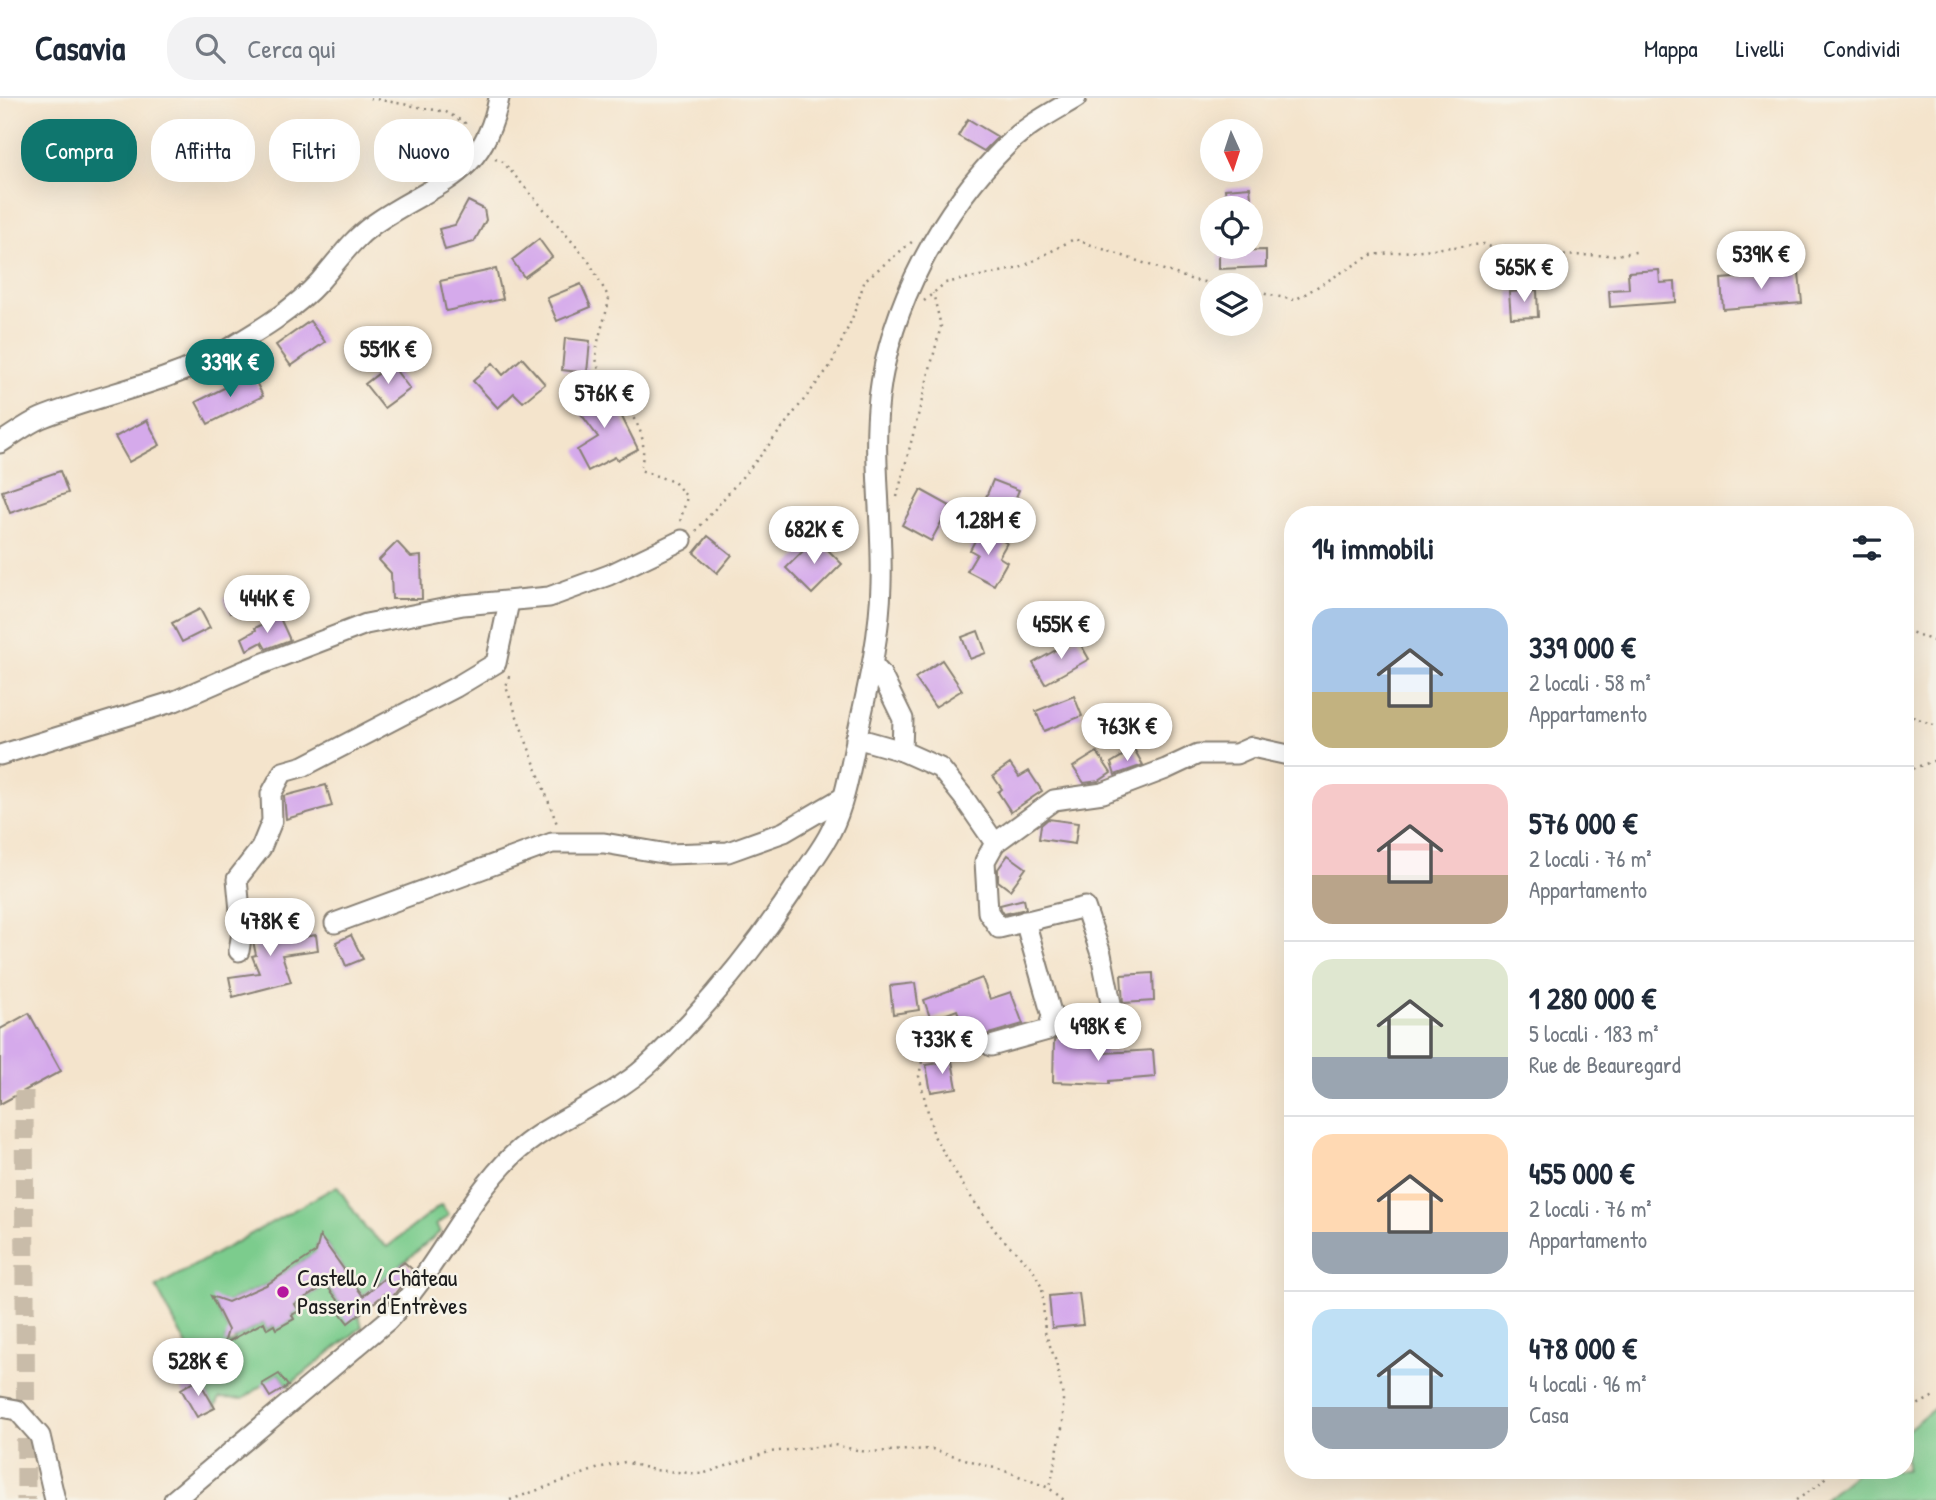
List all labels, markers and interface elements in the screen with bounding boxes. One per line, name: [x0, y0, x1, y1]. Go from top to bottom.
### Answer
search box: [167, 17, 657, 80]
text: Casavia: [35, 26, 125, 70]
icon: search: [191, 29, 229, 67]
text: Cerca qui: [247, 31, 336, 66]
text: Mappa: [1644, 32, 1698, 64]
text: Livelli: [1736, 32, 1785, 64]
text: Condividi: [1823, 32, 1901, 64]
chip: Compra: [21, 119, 137, 182]
chip: Affitta: [151, 119, 255, 182]
chip: Filtri: [269, 119, 360, 182]
chip: Nuovo: [374, 119, 474, 182]
north arrow: [1200, 119, 1264, 182]
map controls: [1200, 119, 1263, 336]
button: locate: [1200, 196, 1263, 259]
pin: 539K €: [1704, 232, 1818, 291]
text: 539K €: [1733, 238, 1789, 269]
pin: 565K €: [1467, 244, 1581, 304]
text: 565K €: [1495, 251, 1553, 282]
button: layers: [1200, 273, 1263, 336]
pin: 551K €: [331, 327, 445, 386]
text: 551K €: [360, 333, 416, 364]
pin: 339K €: [173, 340, 287, 399]
text: 339K €: [201, 346, 259, 377]
pin: 576K €: [547, 370, 661, 430]
text: 576K €: [575, 377, 633, 408]
pin: 1.28M €: [923, 498, 1053, 557]
text: 1.28M €: [956, 504, 1020, 535]
pin: 682K €: [757, 506, 871, 566]
text: 682K €: [785, 513, 843, 544]
text: 14 immobili: [1312, 528, 1434, 568]
icon: filters: [1848, 529, 1886, 567]
pin: 444K €: [210, 575, 324, 635]
text: 444K €: [240, 582, 294, 613]
pin: 455K €: [1004, 602, 1118, 661]
text: 455K €: [1033, 608, 1089, 639]
text: 339 000 €: [1529, 627, 1635, 667]
icon: home: [1368, 636, 1452, 720]
text: 2 locali · 58 m²: [1529, 667, 1651, 698]
text: Appartamento: [1529, 698, 1647, 729]
pin: 763K €: [1070, 704, 1184, 763]
text: 763K €: [1097, 710, 1157, 741]
text: 576 000 €: [1529, 803, 1637, 843]
icon: home: [1368, 812, 1452, 896]
text: 2 locali · 76 m²: [1529, 843, 1652, 874]
text: Appartamento: [1529, 874, 1647, 905]
pin: 478K €: [213, 898, 327, 958]
text: 478K €: [241, 905, 299, 936]
text: 1 280 000 €: [1529, 978, 1656, 1018]
icon: home: [1368, 987, 1452, 1071]
pin: 498K €: [1041, 1004, 1155, 1063]
text: 498K €: [1070, 1010, 1126, 1041]
pin: 733K €: [885, 1016, 999, 1076]
text: 5 locali · 183 m²: [1529, 1018, 1659, 1049]
text: 733K €: [912, 1023, 972, 1054]
text: Rue de Beauregard: [1529, 1049, 1681, 1080]
text: 455 000 €: [1529, 1153, 1634, 1193]
icon: home: [1368, 1162, 1452, 1246]
text: 2 locali · 76 m²: [1529, 1193, 1652, 1224]
text: Appartamento: [1529, 1224, 1647, 1255]
place label: Castello / Château Passerin d'Entrèves: [297, 1261, 467, 1321]
marker: Castello / Château Passerin d'Entrèves: [275, 1284, 291, 1300]
text: 478 000 €: [1529, 1328, 1637, 1368]
icon: home: [1368, 1337, 1452, 1421]
pin: 528K €: [141, 1338, 255, 1398]
text: 528K €: [169, 1345, 227, 1376]
text: 4 locali · 96 m²: [1529, 1368, 1647, 1399]
text: Casa: [1529, 1399, 1569, 1430]

